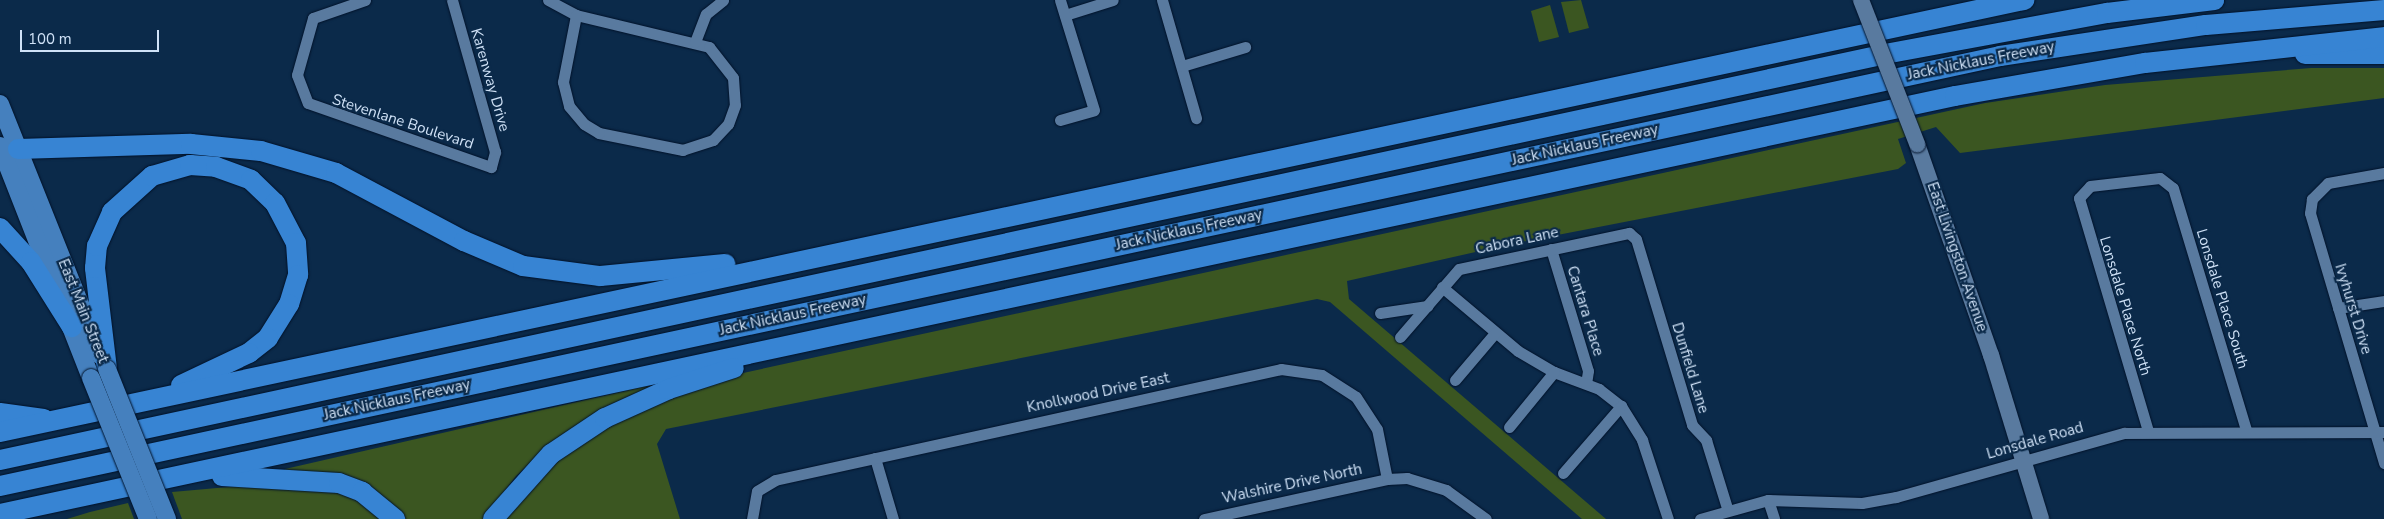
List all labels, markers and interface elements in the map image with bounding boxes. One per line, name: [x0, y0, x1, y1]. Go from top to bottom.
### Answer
scale bar: [22, 20, 161, 52]
street label: Karenway Drive: [467, 26, 513, 134]
text: 100 m: [28, 29, 72, 49]
street label: Jack Nicklaus Freeway: [1906, 38, 2056, 84]
street label: Stevenlane Boulevard: [330, 91, 476, 153]
street label: Jack Nicklaus Freeway: [1510, 121, 1660, 169]
street label: East Livingston Avenue: [1923, 180, 1991, 334]
street label: Jack Nicklaus Freeway: [1114, 206, 1264, 254]
street label: Cabora Lane: [1474, 223, 1560, 259]
street label: Lonsdale Place South: [2192, 227, 2252, 371]
street label: Lonsdale Place North: [2095, 234, 2155, 378]
street label: East Main Street: [54, 256, 112, 366]
street label: Ivyhurst Drive: [2331, 262, 2375, 356]
street label: Cantara Place: [1563, 264, 1607, 358]
street label: Jack Nicklaus Freeway: [718, 291, 868, 339]
street label: Dunfield Lane: [1668, 320, 1712, 416]
street label: Knollwood Drive East: [1025, 369, 1171, 417]
street label: Jack Nicklaus Freeway: [322, 376, 472, 424]
street label: Lonsdale Road: [1984, 419, 2086, 463]
street label: Walshire Drive North: [1220, 460, 1364, 508]

